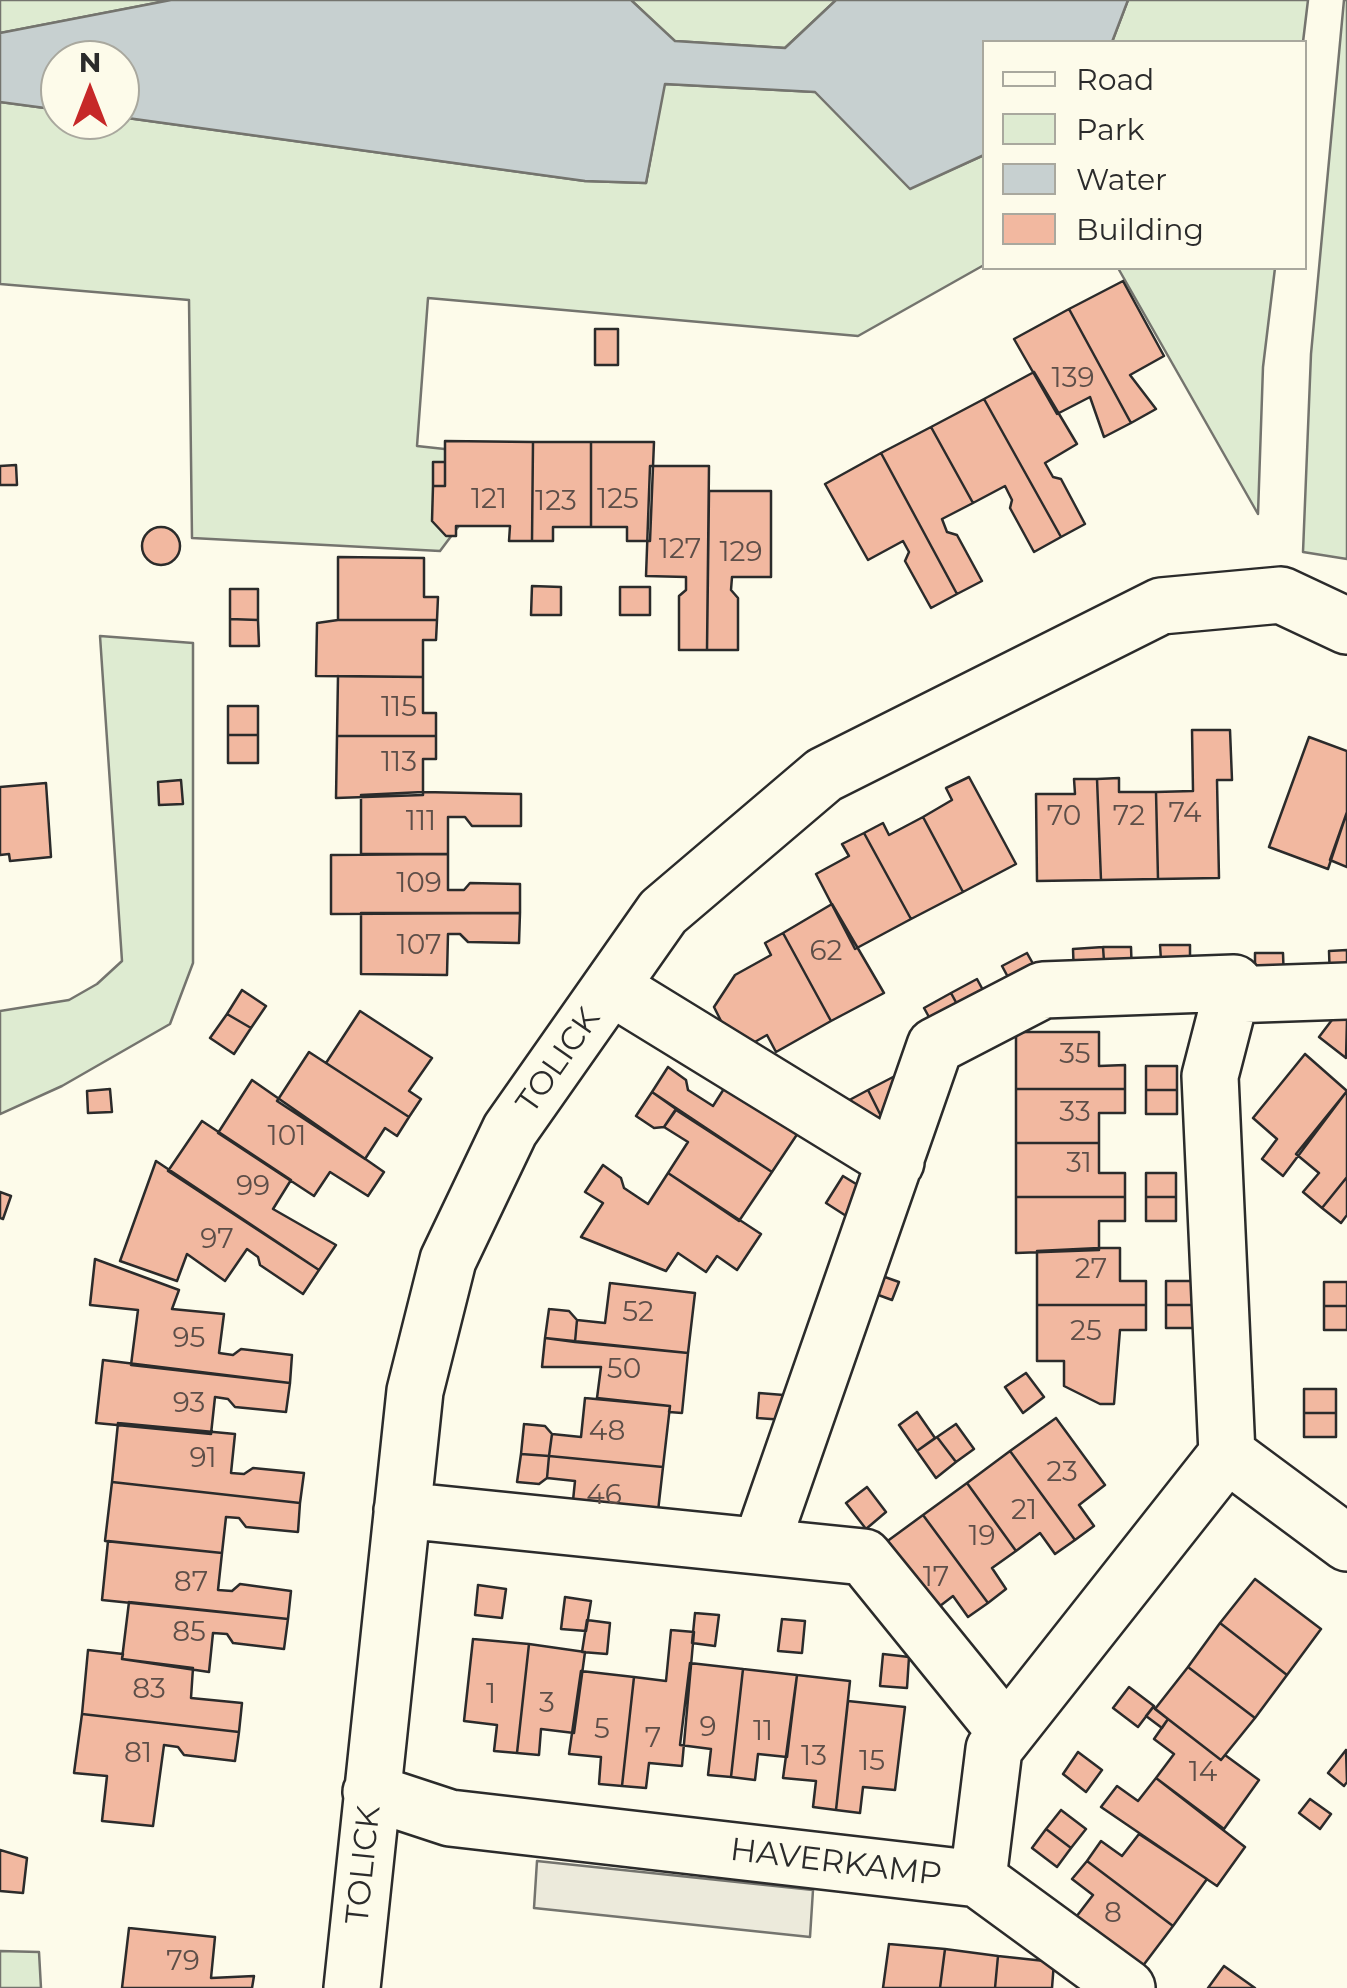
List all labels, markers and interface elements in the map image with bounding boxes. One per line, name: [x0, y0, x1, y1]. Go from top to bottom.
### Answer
north arrow: [40, 40, 140, 140]
legend: [982, 40, 1307, 270]
text: N: [79, 45, 101, 79]
text: Road: [1076, 61, 1154, 98]
text: Park: [1076, 111, 1145, 148]
text: Water: [1076, 161, 1167, 198]
text: Building: [1076, 211, 1204, 248]
house number: 139: [1052, 362, 1094, 396]
house number: 121: [471, 483, 507, 517]
house number: 125: [597, 483, 639, 517]
house number: 123: [535, 485, 577, 519]
house number: 127: [659, 533, 701, 567]
house number: 129: [719, 536, 763, 570]
house number: 115: [381, 691, 417, 725]
house number: 113: [381, 746, 417, 780]
house number: 74: [1168, 797, 1202, 831]
house number: 70: [1047, 800, 1081, 834]
house number: 72: [1113, 800, 1145, 834]
house number: 111: [406, 805, 436, 839]
house number: 109: [396, 867, 442, 901]
house number: 107: [397, 929, 441, 963]
house number: 62: [810, 935, 842, 969]
street label: TOLICK: [509, 1001, 609, 1121]
house number: 35: [1059, 1038, 1091, 1072]
house number: 33: [1059, 1096, 1091, 1130]
house number: 101: [268, 1120, 306, 1154]
house number: 31: [1066, 1147, 1092, 1181]
house number: 99: [236, 1170, 270, 1204]
house number: 97: [200, 1223, 234, 1257]
house number: 27: [1075, 1253, 1107, 1287]
house number: 52: [622, 1296, 654, 1330]
house number: 25: [1070, 1315, 1102, 1349]
house number: 95: [173, 1322, 205, 1356]
house number: 50: [607, 1353, 641, 1387]
house number: 93: [173, 1387, 205, 1421]
house number: 48: [589, 1415, 625, 1449]
house number: 91: [189, 1442, 217, 1476]
house number: 23: [1046, 1456, 1078, 1490]
house number: 46: [586, 1479, 622, 1513]
house number: 21: [1011, 1494, 1037, 1528]
house number: 19: [968, 1520, 996, 1554]
house number: 17: [923, 1561, 949, 1595]
house number: 87: [174, 1566, 208, 1600]
house number: 85: [172, 1616, 206, 1650]
house number: 83: [132, 1673, 166, 1707]
house number: 1: [486, 1678, 496, 1712]
house number: 3: [539, 1687, 555, 1721]
house number: 9: [699, 1711, 717, 1745]
house number: 5: [594, 1713, 610, 1747]
house number: 11: [753, 1715, 773, 1749]
house number: 7: [645, 1722, 661, 1756]
house number: 81: [124, 1737, 152, 1771]
house number: 13: [801, 1740, 827, 1774]
house number: 15: [859, 1745, 885, 1779]
house number: 14: [1189, 1756, 1217, 1790]
street label: TOLICK: [339, 1804, 389, 1926]
street label: HAVERKAMP: [728, 1831, 944, 1895]
house number: 8: [1104, 1897, 1122, 1931]
house number: 79: [166, 1945, 200, 1979]

